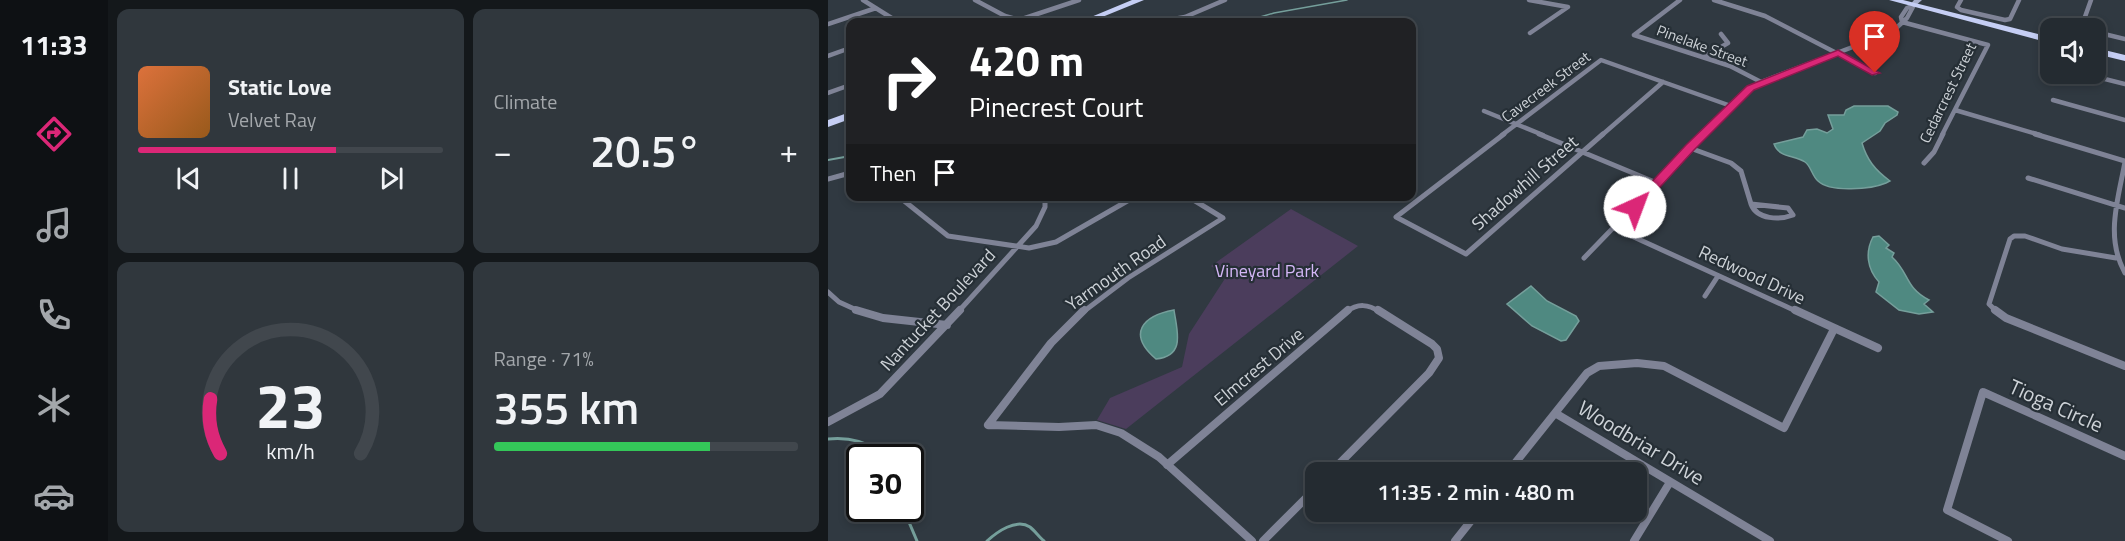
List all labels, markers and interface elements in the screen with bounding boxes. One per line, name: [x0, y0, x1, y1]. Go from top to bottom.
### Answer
pin: [1849, 11, 1900, 73]
street label: Pinelake Street: [1653, 18, 1752, 73]
map controls: [2040, 18, 2106, 84]
button: sound: [2040, 18, 2106, 84]
icon: arrive: [1858, 20, 1891, 53]
text: 11:33: [20, 24, 88, 65]
text: 420 m: [969, 28, 1084, 92]
street label: Cedarcrest Street: [1913, 38, 1982, 147]
icon: right: [870, 42, 948, 120]
street label: Cavecreek Street: [1496, 45, 1596, 128]
text: Static Love: [228, 70, 331, 104]
text: Climate: [494, 86, 557, 117]
text: Pinecrest Court: [969, 86, 1143, 127]
text: Velvet Ray: [228, 104, 317, 135]
icon: directions: [33, 113, 75, 155]
text: 20.5°: [590, 116, 702, 184]
text: −: [494, 126, 512, 176]
text: +: [780, 126, 798, 176]
street label: Shadowhill Street: [1465, 128, 1584, 237]
text: Then: [870, 156, 916, 190]
icon: arrive: [928, 156, 961, 189]
icon: previous: [172, 162, 205, 195]
icon: pause: [274, 162, 307, 195]
icon: next: [375, 162, 408, 195]
position arrow: [1603, 175, 1667, 239]
icon: music: [33, 204, 75, 246]
street label: Yarmouth Road: [1060, 228, 1171, 317]
street label: Redwood Drive: [1694, 238, 1810, 311]
street label: Nantucket Boulevard: [874, 242, 1002, 377]
park label: Vineyard Park: [1215, 257, 1320, 284]
icon: phone: [33, 294, 75, 336]
street label: Elmcrest Drive: [1208, 321, 1310, 412]
text: Range · 71%: [494, 343, 594, 374]
text: 23: [255, 357, 325, 452]
street label: Tioga Circle: [2004, 370, 2109, 440]
text: 355 km: [494, 373, 639, 441]
icon: climate: [33, 384, 75, 426]
street label: Woodbriar Drive: [1572, 392, 1711, 493]
text: km/h: [266, 435, 315, 467]
speed limit sign: 30: [846, 444, 924, 522]
icon: car: [33, 475, 75, 517]
text: 11:35 · 2 min · 480 m: [1377, 475, 1575, 509]

